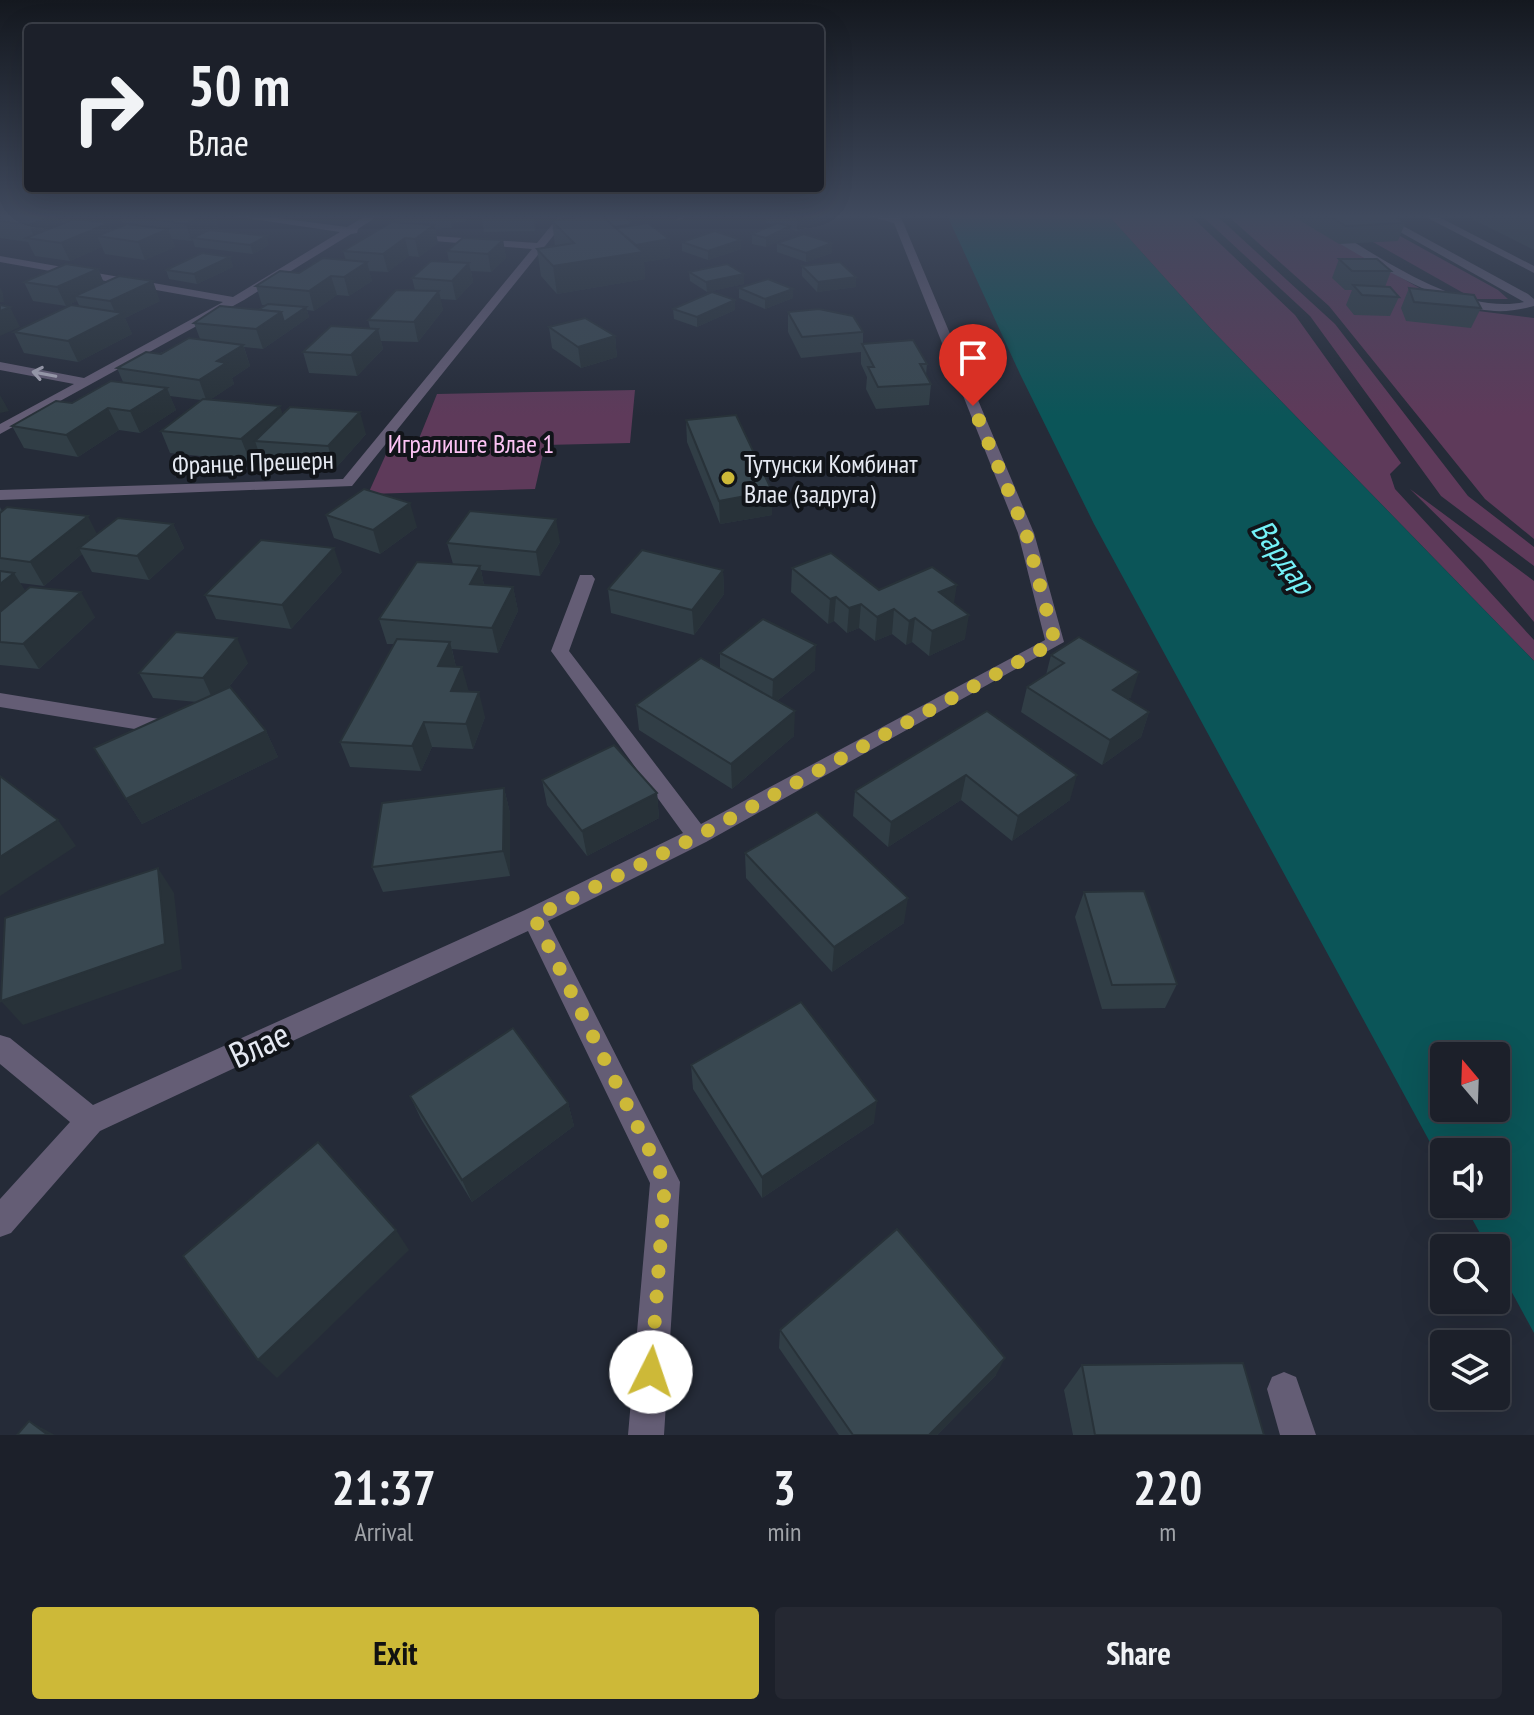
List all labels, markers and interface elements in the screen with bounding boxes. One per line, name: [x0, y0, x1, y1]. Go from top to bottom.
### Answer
text: 50 m: [188, 49, 290, 121]
icon: right: [56, 56, 160, 160]
text: Влае: [188, 119, 249, 166]
pin: [939, 324, 1007, 406]
icon: arrive: [951, 336, 995, 380]
one-way arrow: [32, 366, 57, 381]
park label: Игралиште Влае 1: [388, 427, 554, 460]
street label: Францe Прешерн: [172, 443, 334, 481]
place label: Тутунски Комбинат Влае (задруга): [744, 447, 918, 510]
marker: Тутунски Комбинат Влае (задруга): [719, 469, 737, 487]
water label: Вардар: [1243, 510, 1326, 603]
street label: Влае: [221, 1010, 297, 1078]
north arrow: [1430, 1042, 1510, 1122]
map controls: [1430, 1042, 1510, 1410]
button: sound: [1430, 1138, 1510, 1218]
button: search: [1430, 1234, 1510, 1314]
position arrow: [609, 1330, 693, 1414]
button: layers: [1430, 1330, 1510, 1410]
text: 21:37: [332, 1456, 436, 1518]
text: 3: [773, 1456, 796, 1518]
text: 220: [1133, 1456, 1202, 1518]
text: Arrival: [354, 1515, 413, 1548]
text: min: [767, 1515, 801, 1548]
text: m: [1159, 1515, 1176, 1548]
button: Exit: [32, 1607, 759, 1699]
button: Share: [775, 1607, 1502, 1699]

